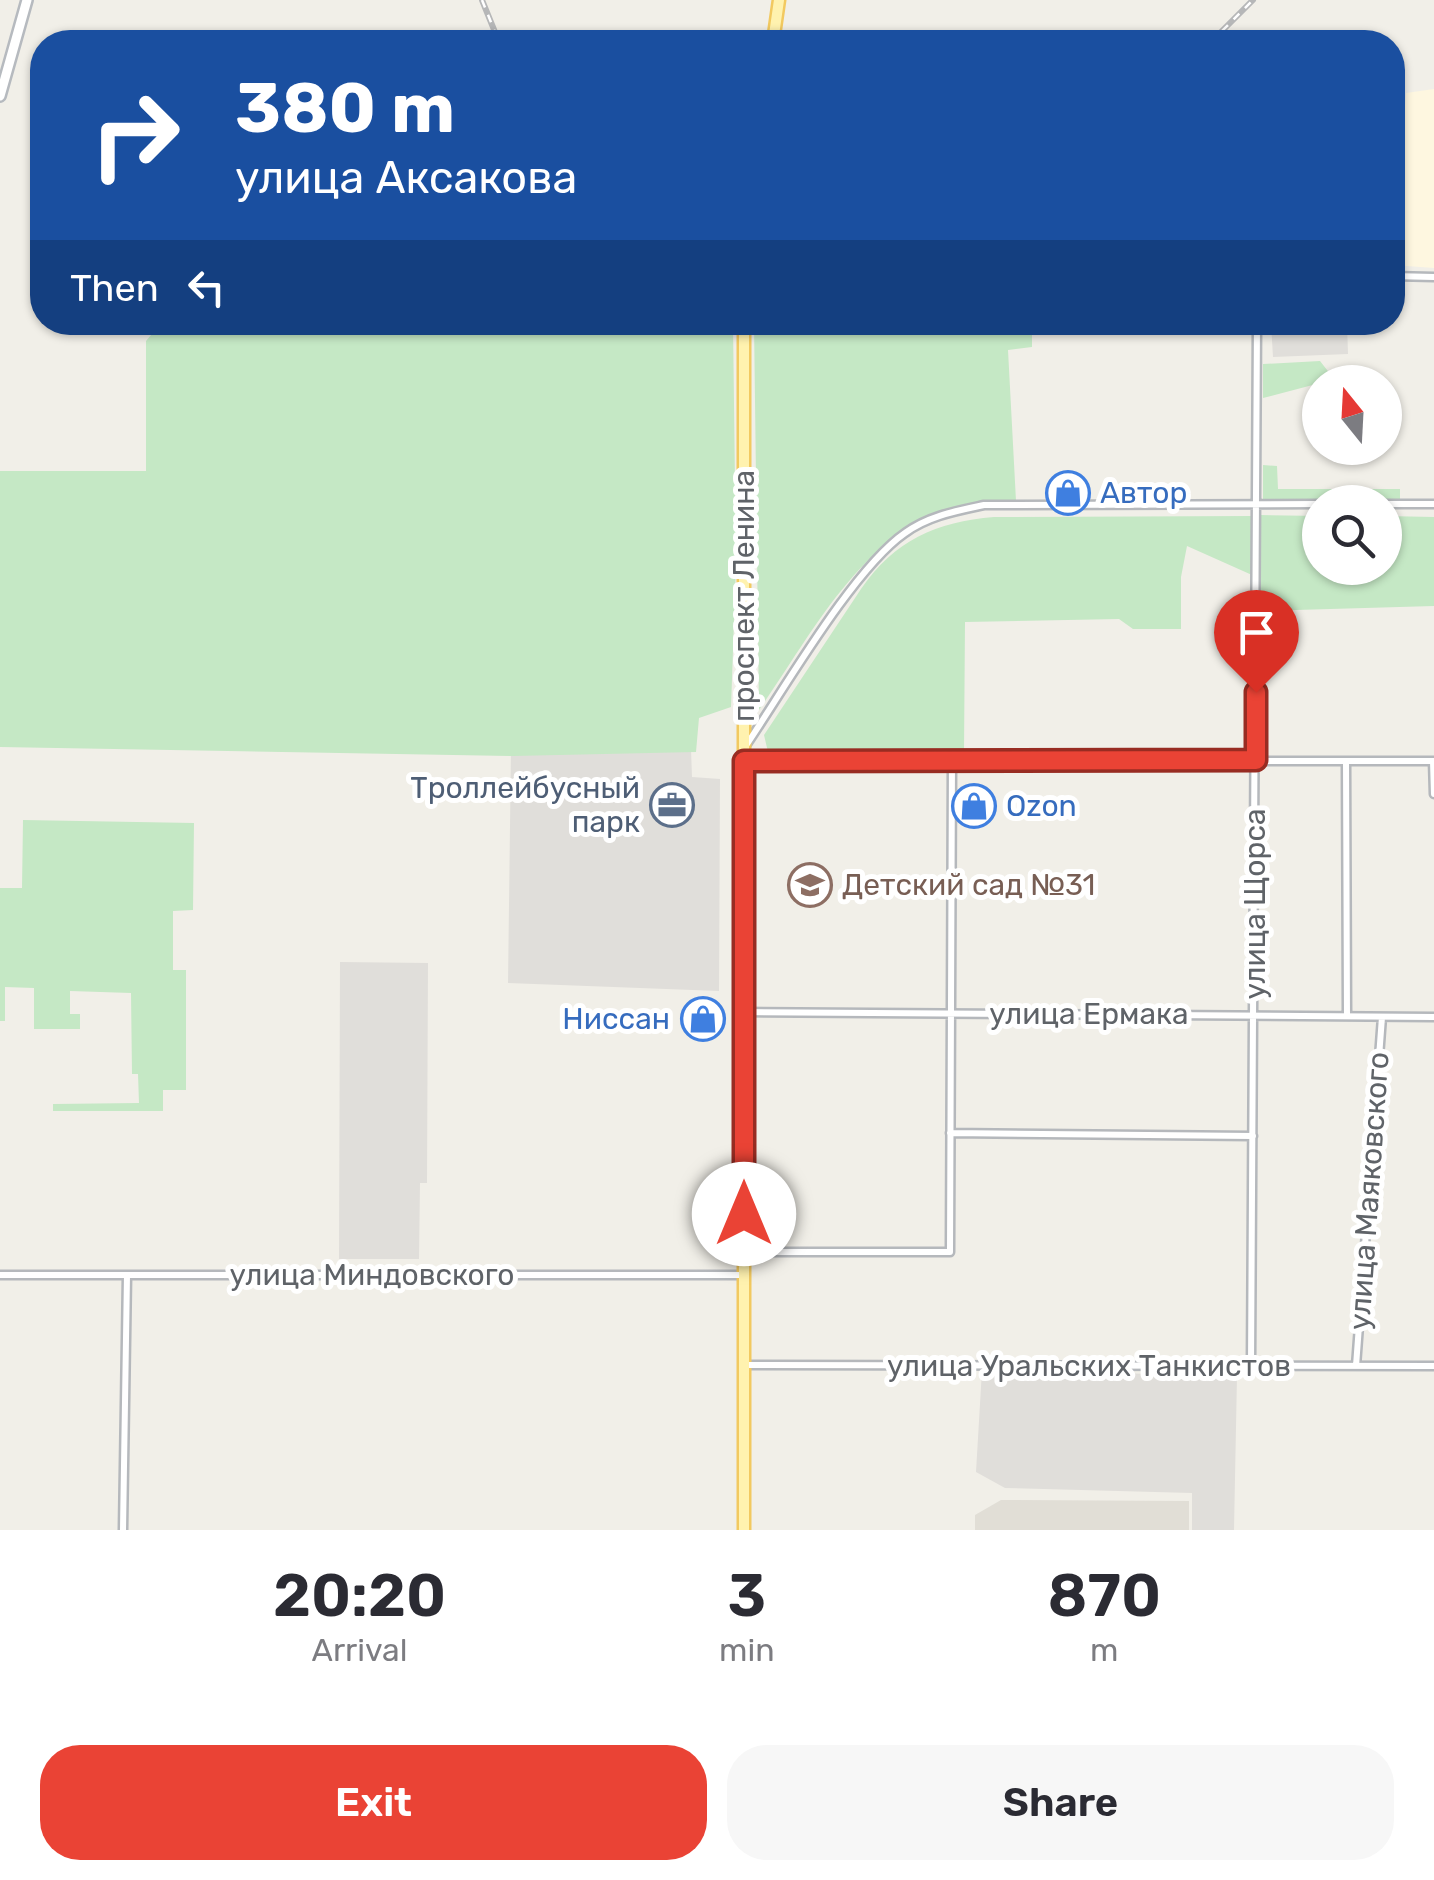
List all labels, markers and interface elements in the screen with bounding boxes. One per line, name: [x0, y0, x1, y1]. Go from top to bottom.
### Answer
text: 380 m: [235, 67, 455, 150]
icon: right: [70, 70, 200, 200]
text: улица Аксакова: [235, 151, 577, 204]
icon: left: [179, 260, 234, 315]
text: Then: [70, 265, 159, 311]
north arrow: [1302, 365, 1402, 465]
map controls: [1302, 365, 1402, 585]
street label: проспект Ленина: [726, 470, 762, 722]
shop icon: Автор: [1045, 470, 1091, 516]
place label: Автор: [1100, 475, 1187, 511]
button: search: [1302, 485, 1402, 585]
pin: [1214, 590, 1299, 693]
icon: arrive: [1229, 605, 1284, 660]
place label: Троллейбусный парк: [410, 770, 640, 840]
office icon: Троллейбусный парк: [649, 782, 695, 828]
shop icon: Ozon: [951, 783, 997, 829]
place label: Ozon: [1006, 788, 1077, 824]
street label: улица Щорса: [1237, 808, 1273, 1000]
school or university icon: Детский сад №31: [787, 862, 833, 908]
place label: Детский сад №31: [842, 867, 1095, 903]
shop icon: Ниссан: [680, 996, 726, 1042]
street label: улица Ермака: [989, 996, 1189, 1032]
place label: Ниссан: [562, 1001, 670, 1037]
street label: улица Маяковского: [1341, 1051, 1397, 1331]
position arrow: [692, 1162, 796, 1266]
street label: улица Миндовского: [230, 1257, 514, 1293]
street label: улица Уральских Танкистов: [887, 1348, 1291, 1384]
text: 20:20: [273, 1560, 446, 1631]
text: 3: [728, 1560, 766, 1631]
text: 870: [1048, 1560, 1161, 1631]
text: Arrival: [312, 1631, 408, 1669]
text: min: [719, 1631, 775, 1669]
text: m: [1090, 1631, 1119, 1669]
button: Exit: [40, 1745, 707, 1860]
button: Share: [727, 1745, 1394, 1860]

